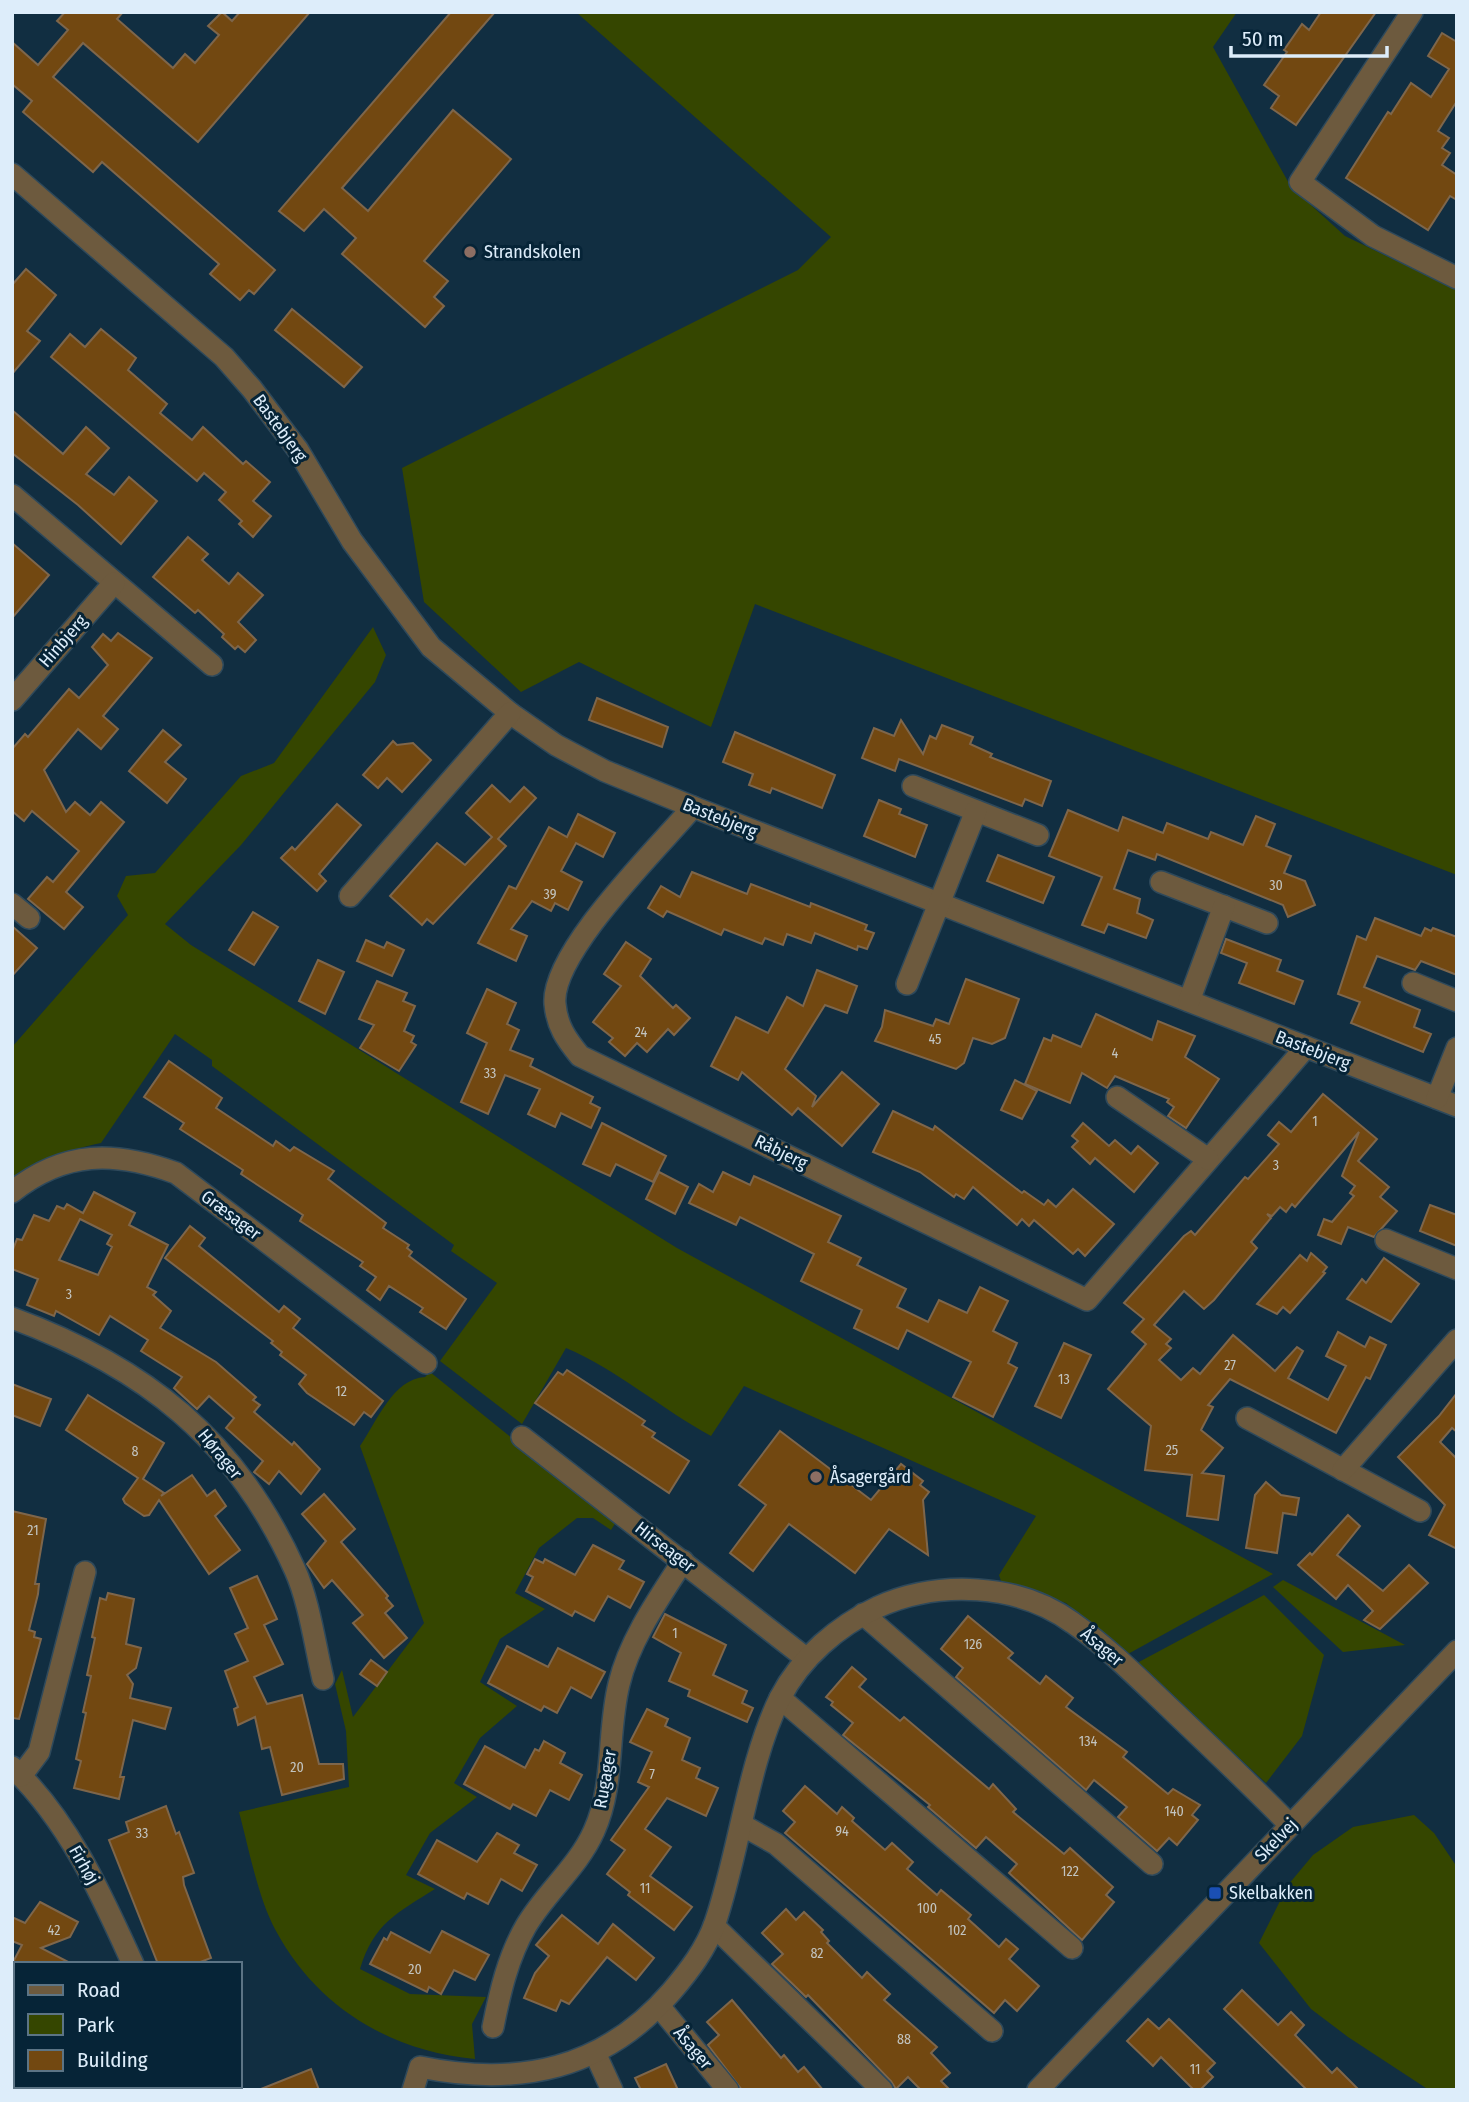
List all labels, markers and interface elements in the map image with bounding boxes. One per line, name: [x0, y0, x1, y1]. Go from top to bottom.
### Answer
scale bar: [1231, 14, 1387, 58]
text: 50 m: [1242, 26, 1284, 52]
place label: Strandskolen: [484, 241, 581, 263]
marker: Strandskolen: [462, 244, 478, 260]
street label: Bastebjerg: [248, 390, 312, 467]
street label: Hinbjerg: [34, 610, 92, 672]
street label: Bastebjerg: [680, 793, 761, 843]
house number: 30: [1269, 877, 1283, 894]
house number: 39: [544, 886, 557, 903]
house number: 24: [635, 1024, 648, 1041]
street label: Bastebjerg: [1273, 1026, 1354, 1074]
house number: 45: [928, 1031, 942, 1048]
house number: 4: [1112, 1045, 1119, 1062]
house number: 33: [484, 1065, 496, 1082]
house number: 1: [1312, 1113, 1318, 1130]
street label: Råbjerg: [751, 1130, 811, 1174]
house number: 3: [1273, 1157, 1279, 1174]
street label: Græsager: [197, 1185, 266, 1245]
house number: 3: [66, 1286, 72, 1303]
house number: 27: [1224, 1357, 1236, 1374]
house number: 13: [1058, 1371, 1070, 1388]
house number: 12: [335, 1383, 347, 1400]
street label: Hørager: [193, 1425, 247, 1484]
house number: 25: [1166, 1442, 1178, 1459]
house number: 8: [132, 1443, 139, 1460]
place label: Åsagergård: [830, 1465, 911, 1488]
marker: Åsagergård: [808, 1469, 824, 1485]
street label: Hirseager: [631, 1517, 700, 1578]
house number: 21: [27, 1522, 39, 1539]
street label: Åsager: [1076, 1622, 1129, 1672]
house number: 1: [672, 1625, 678, 1642]
house number: 126: [964, 1636, 982, 1653]
house number: 134: [1079, 1733, 1097, 1750]
street label: Rugager: [589, 1747, 621, 1810]
house number: 20: [290, 1759, 304, 1776]
house number: 7: [649, 1766, 655, 1783]
house number: 140: [1164, 1803, 1184, 1820]
street label: Skelvej: [1250, 1814, 1302, 1866]
house number: 94: [835, 1823, 849, 1840]
house number: 33: [136, 1825, 148, 1842]
street label: Firhøj: [64, 1841, 104, 1889]
house number: 122: [1061, 1863, 1079, 1880]
house number: 11: [640, 1880, 650, 1897]
place label: Skelbakken: [1229, 1882, 1313, 1904]
marker: Skelbakken: [1207, 1885, 1223, 1901]
house number: 100: [917, 1900, 937, 1917]
house number: 42: [48, 1922, 60, 1939]
house number: 102: [948, 1922, 966, 1939]
house number: 82: [810, 1945, 824, 1962]
house number: 20: [408, 1961, 422, 1978]
legend: [14, 1962, 242, 2088]
text: Road: [77, 1977, 121, 2003]
text: Park: [77, 2012, 115, 2038]
street label: Åsager: [669, 2022, 718, 2074]
house number: 88: [897, 2031, 911, 2048]
text: Building: [77, 2047, 148, 2073]
house number: 11: [1190, 2061, 1200, 2078]

